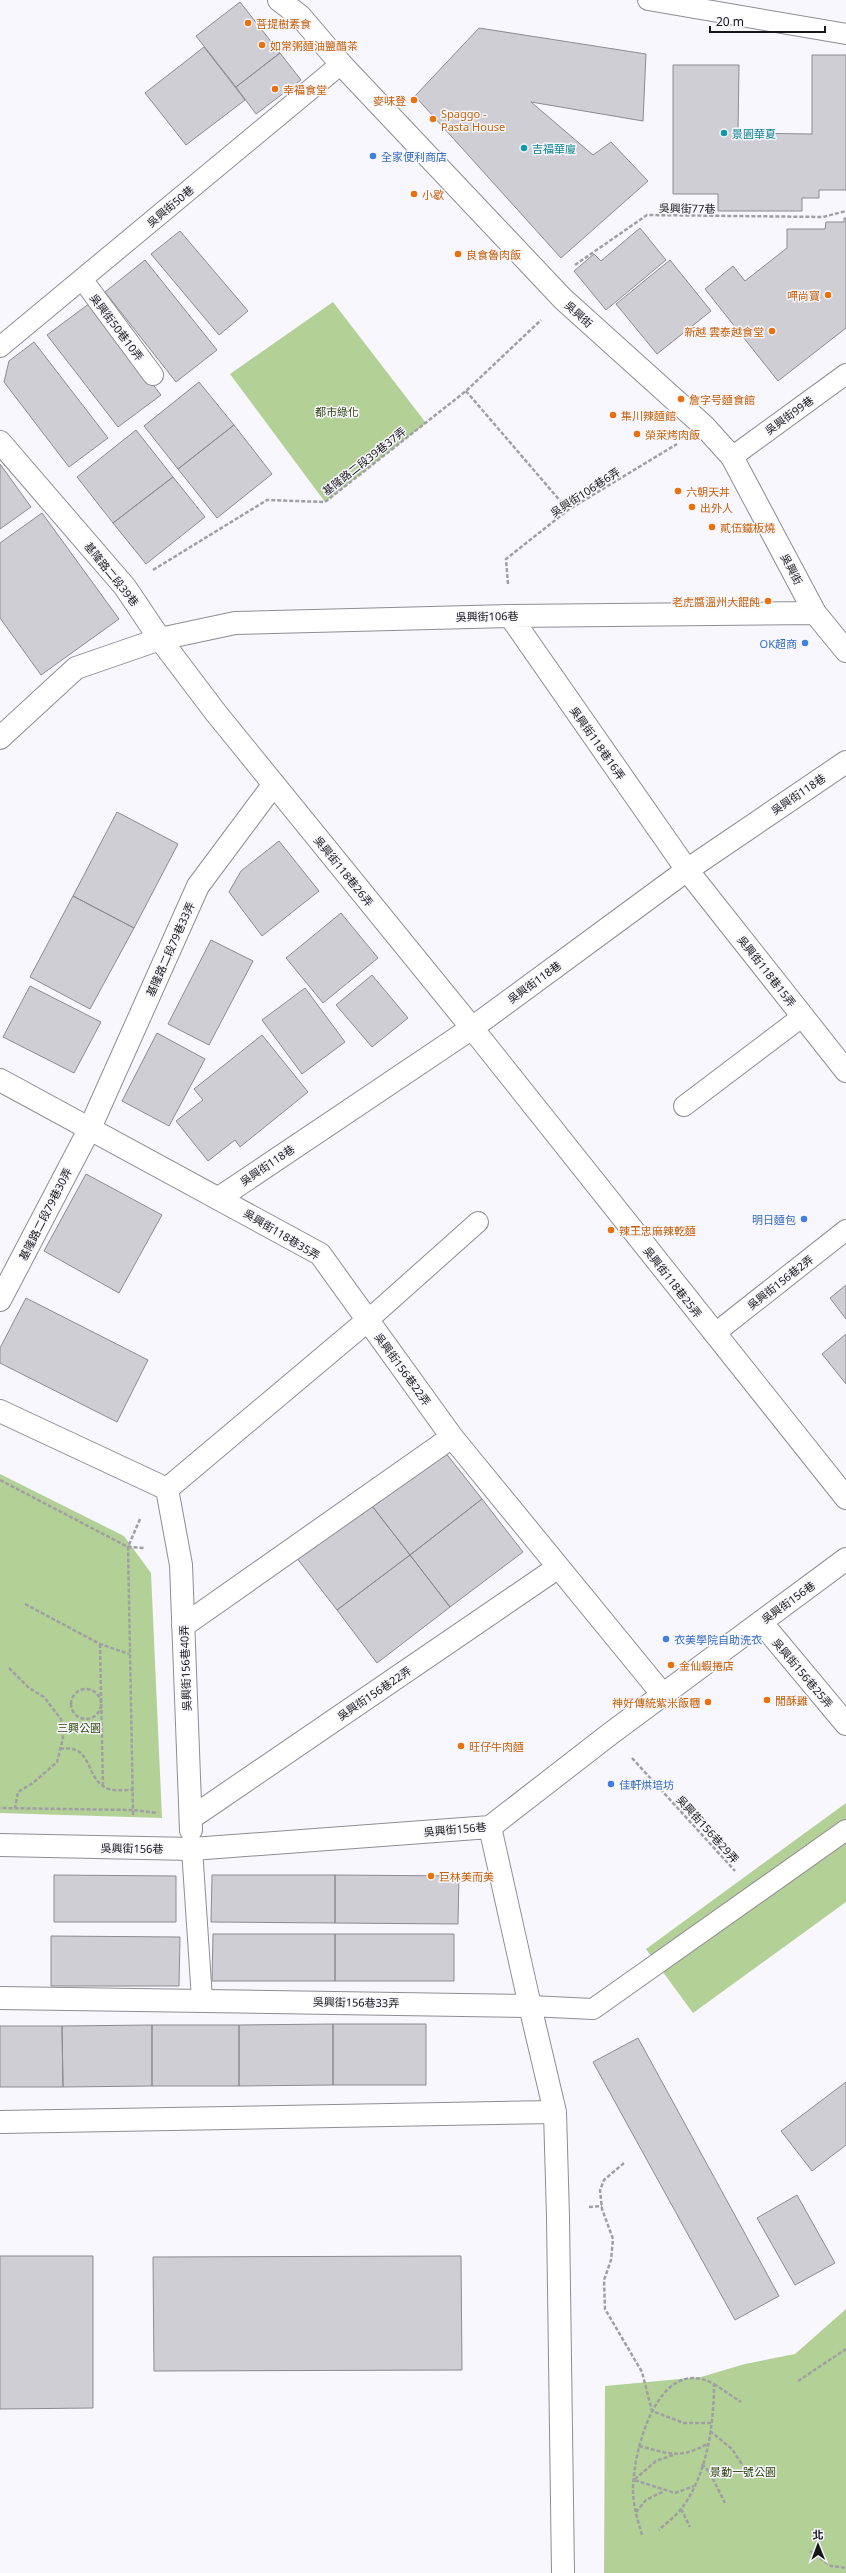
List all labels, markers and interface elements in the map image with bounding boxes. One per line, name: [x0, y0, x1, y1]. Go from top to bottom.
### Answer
scale bar: [710, 8, 825, 34]
text: 20 m: [716, 13, 744, 30]
place label: 菩提樹素食: [256, 16, 311, 31]
marker: 菩提樹素食: [243, 18, 253, 28]
place label: 如常粥麵油鹽醋茶: [270, 38, 358, 53]
marker: 如常粥麵油鹽醋茶: [257, 40, 267, 50]
place label: 幸福食堂: [283, 82, 327, 97]
marker: 幸福食堂: [270, 84, 280, 94]
place label: 麥味登: [373, 93, 406, 108]
marker: 麥味登: [409, 95, 419, 105]
place label: Spaggo - Pasta House: [441, 106, 505, 134]
marker: Spaggo - Pasta House: [428, 114, 438, 124]
place label: 景園華夏: [732, 126, 776, 141]
marker: 景園華夏: [719, 128, 729, 138]
place label: 吉福華廈: [532, 141, 576, 156]
marker: 吉福華廈: [519, 143, 529, 153]
place label: 全家便利商店: [381, 149, 447, 164]
marker: 全家便利商店: [368, 151, 378, 161]
street label: 吳興街50巷: [144, 182, 196, 230]
place label: 小歇: [422, 187, 444, 202]
marker: 小歇: [409, 189, 419, 199]
street label: 吳興街77巷: [659, 200, 715, 216]
place label: 良食魯肉飯: [466, 247, 521, 262]
marker: 良食魯肉飯: [453, 249, 463, 259]
place label: 呷尚寶: [787, 288, 820, 303]
street label: 吳興街50巷10弄: [87, 290, 147, 364]
marker: 呷尚寶: [823, 290, 833, 300]
street label: 吳興街: [562, 297, 596, 331]
place label: 新越 雲泰越食堂: [684, 324, 764, 339]
marker: 新越 雲泰越食堂: [767, 326, 777, 336]
place label: 詹字号麵食館: [689, 392, 755, 407]
street label: 吳興街99巷: [762, 392, 816, 438]
marker: 詹字号麵食館: [676, 394, 686, 404]
park label: 都市綠化: [315, 404, 359, 419]
place label: 集川辣麵館: [621, 408, 676, 423]
marker: 集川辣麵館: [608, 410, 618, 420]
street label: 基隆路二段39巷37弄: [319, 424, 409, 498]
place label: 榮萊烤肉飯: [645, 427, 700, 442]
marker: 榮萊烤肉飯: [632, 429, 642, 439]
street label: 吳興街106巷6弄: [547, 464, 623, 520]
place label: 六朝天丼: [686, 484, 730, 499]
marker: 六朝天丼: [673, 486, 683, 496]
place label: 出外人: [700, 500, 733, 515]
marker: 出外人: [687, 502, 697, 512]
place label: 貳伍鐵板燒: [720, 520, 775, 535]
marker: 貳伍鐵板燒: [707, 522, 717, 532]
street label: 基隆路二段39巷: [81, 539, 143, 609]
street label: 吳興街: [778, 551, 806, 587]
place label: 老虎醬溫州大餛飩: [672, 594, 760, 609]
marker: 老虎醬溫州大餛飩: [763, 596, 773, 606]
street label: 吳興街106巷: [455, 608, 519, 624]
place label: OK超商: [760, 636, 797, 651]
marker: OK超商: [800, 638, 810, 648]
street label: 吳興街118巷16弄: [567, 703, 629, 783]
street label: 吳興街118巷: [768, 770, 828, 818]
street label: 吳興街118巷26弄: [311, 833, 377, 909]
street label: 基隆路二段79巷33弄: [142, 899, 198, 999]
street label: 吳興街118巷15弄: [734, 932, 800, 1010]
street label: 吳興街118巷: [504, 957, 564, 1007]
street label: 吳興街118巷: [237, 1141, 297, 1189]
street label: 基隆路二段79巷30弄: [15, 1165, 75, 1263]
street label: 吳興街118巷35弄: [241, 1205, 323, 1263]
place label: 明日麵包: [752, 1212, 796, 1227]
marker: 明日麵包: [799, 1214, 809, 1224]
place label: 辣王忠麻辣乾麵: [619, 1223, 696, 1238]
marker: 辣王忠麻辣乾麵: [606, 1225, 616, 1235]
street label: 吳興街118巷25弄: [640, 1243, 706, 1321]
street label: 吳興街156巷2弄: [744, 1251, 816, 1313]
street label: 吳興街156巷22弄: [372, 1330, 434, 1408]
street label: 吳興街156巷: [758, 1577, 818, 1627]
street label: 吳興街156巷40弄: [176, 1625, 194, 1711]
place label: 衣美學院自助洗衣: [674, 1632, 762, 1647]
marker: 衣美學院自助洗衣: [661, 1634, 671, 1644]
street label: 吳興街156巷25弄: [769, 1635, 837, 1711]
place label: 金仙蝦捲店: [679, 1658, 734, 1673]
marker: 金仙蝦捲店: [666, 1660, 676, 1670]
street label: 吳興街156巷22弄: [334, 1663, 414, 1723]
place label: 閒酥雞: [775, 1693, 808, 1708]
place label: 神好傳統紫米飯糰: [612, 1695, 700, 1710]
marker: 閒酥雞: [762, 1695, 772, 1705]
marker: 神好傳統紫米飯糰: [703, 1697, 713, 1707]
park label: 三興公園: [57, 1720, 101, 1735]
place label: 旺仔牛肉麵: [469, 1739, 524, 1754]
marker: 旺仔牛肉麵: [456, 1741, 466, 1751]
place label: 佳軒烘培坊: [619, 1777, 674, 1792]
marker: 佳軒烘培坊: [606, 1779, 616, 1789]
street label: 吳興街156巷29弄: [673, 1792, 743, 1866]
street label: 吳興街156巷: [423, 1819, 487, 1839]
street label: 吳興街156巷: [100, 1840, 164, 1856]
place label: 巨林美而美: [439, 1869, 494, 1884]
marker: 巨林美而美: [426, 1871, 436, 1881]
street label: 吳興街156巷33弄: [313, 1994, 399, 2010]
park label: 景勤一號公園: [710, 2464, 776, 2479]
north arrow: [798, 2525, 838, 2565]
text: 北: [812, 2527, 823, 2542]

